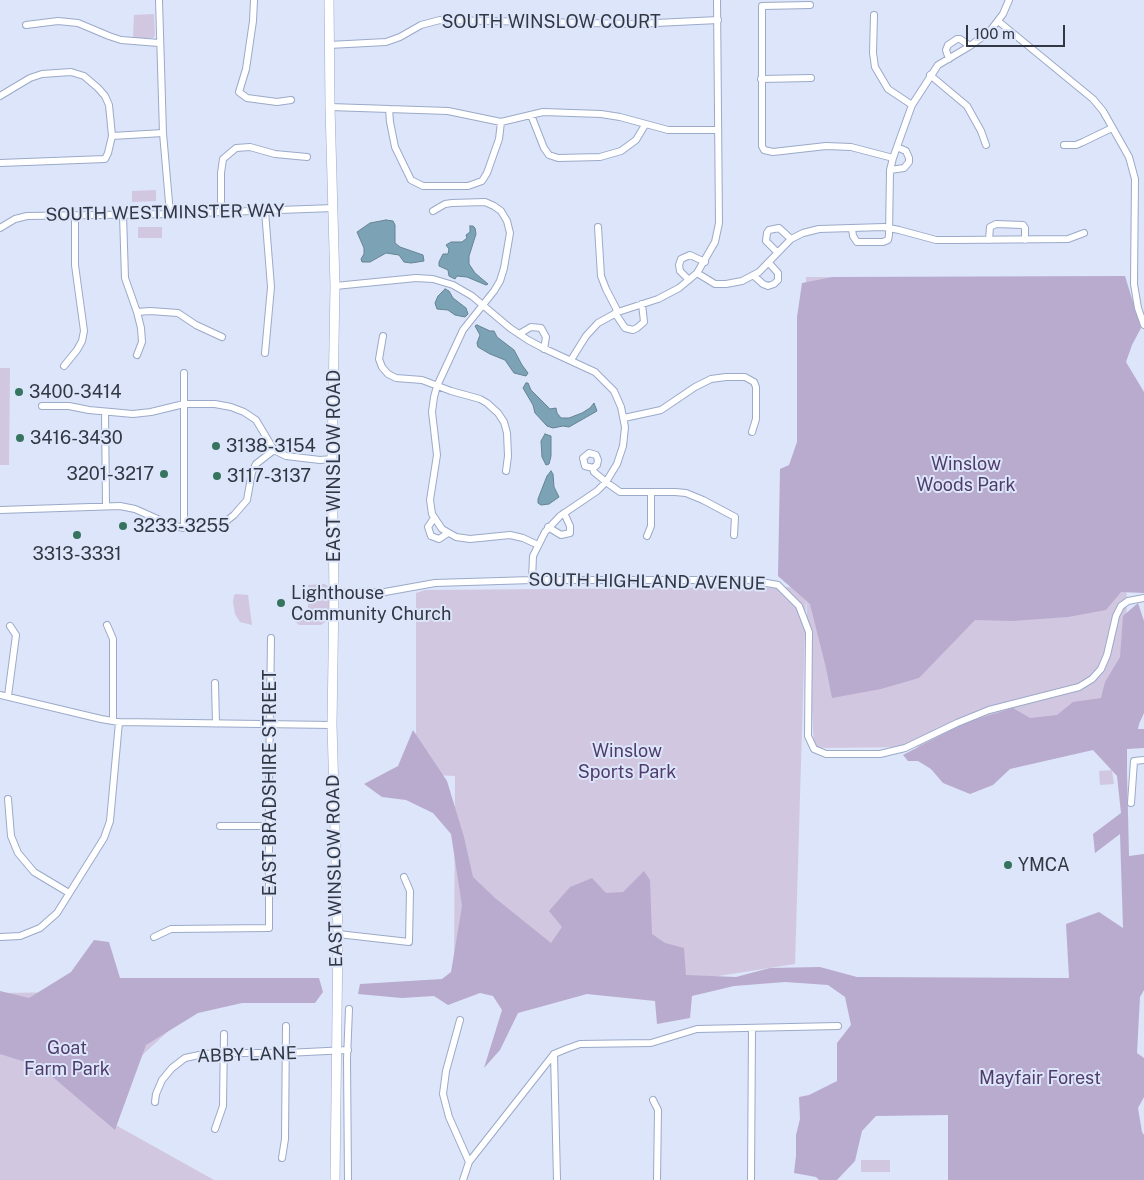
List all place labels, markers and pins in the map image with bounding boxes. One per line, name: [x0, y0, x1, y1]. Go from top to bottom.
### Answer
place label: 3400-3414: [29, 381, 122, 403]
marker: 3400-3414: [13, 386, 25, 398]
place label: 3416-3430: [30, 427, 123, 449]
marker: 3416-3430: [14, 432, 26, 444]
place label: 3138-3154: [226, 435, 316, 457]
marker: 3138-3154: [210, 440, 222, 452]
place label: 3201-3217: [67, 463, 154, 485]
place label: 3117-3137: [227, 465, 311, 487]
marker: 3201-3217: [158, 468, 170, 480]
marker: 3117-3137: [211, 470, 223, 482]
place label: 3233-3255: [133, 515, 230, 537]
marker: 3233-3255: [117, 520, 129, 532]
marker: 3313-3331: [71, 529, 83, 541]
place label: 3313-3331: [32, 543, 122, 565]
place label: Lighthouse Community Church: [291, 582, 451, 624]
marker: Lighthouse Community Church: [275, 597, 287, 609]
place label: YMCA: [1018, 854, 1070, 876]
marker: YMCA: [1002, 859, 1014, 871]

